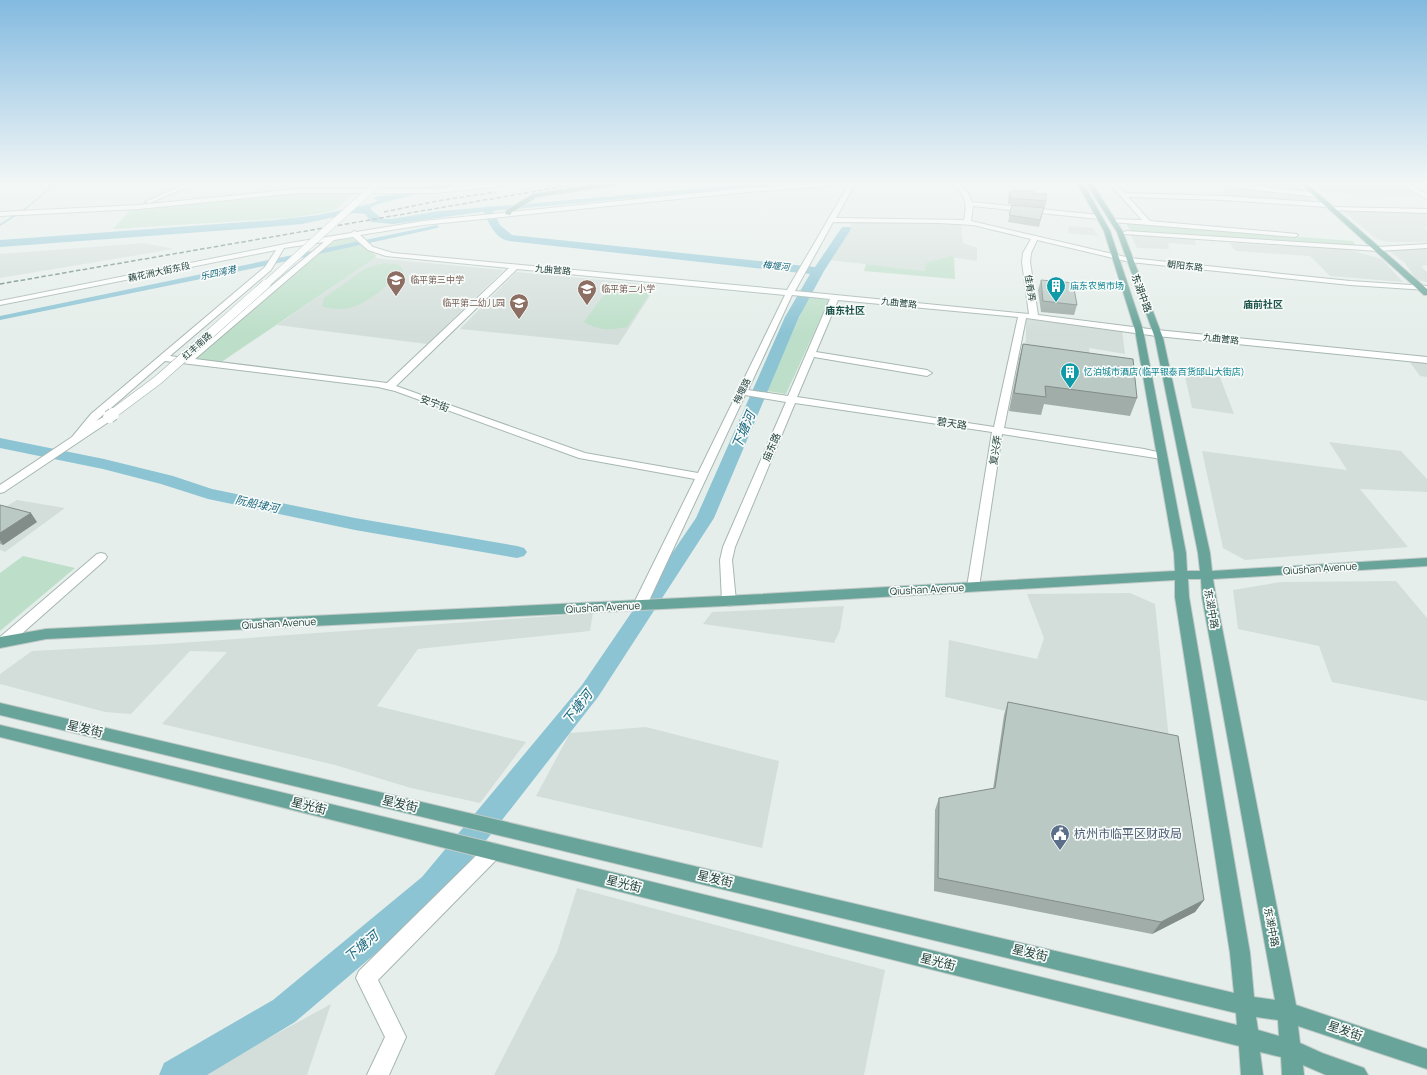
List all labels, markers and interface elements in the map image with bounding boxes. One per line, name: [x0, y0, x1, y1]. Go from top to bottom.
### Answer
street label: 朝阳东路: [1166, 257, 1204, 274]
water label: 梅堰河: [762, 258, 792, 274]
street label: 藕花洲大街东段: [127, 259, 191, 284]
street label: 九曲营路: [535, 261, 572, 278]
water label: 乐四湾港: [199, 262, 239, 283]
school or university icon: 临平第三中学: [385, 269, 407, 297]
street label: 东湖中路: [1129, 272, 1155, 314]
place label: 临平第三中学: [410, 273, 464, 286]
street label: 佳肴弄: [1022, 274, 1039, 302]
building icon: 庙东农贸市场: [1045, 275, 1067, 303]
school or university icon: 临平第二小学: [576, 278, 598, 306]
place label: 庙东农贸市场: [1070, 279, 1124, 292]
place label: 临平第二小学: [601, 282, 655, 295]
school or university icon: 临平第二幼儿园: [508, 292, 530, 320]
street label: 九曲营路: [880, 294, 918, 311]
place label: 临平第二幼儿园: [442, 296, 505, 309]
district label: 庙前社区: [1243, 297, 1283, 311]
district label: 庙东社区: [825, 303, 865, 317]
street label: 红丰南路: [179, 329, 214, 363]
street label: 九曲营路: [1202, 330, 1240, 347]
building icon: 忆泊城市酒店(临平银泰百货邱山大街店): [1059, 361, 1081, 389]
place label: 忆泊城市酒店(临平银泰百货邱山大街店): [1084, 365, 1245, 378]
street label: 梅堰路: [730, 376, 753, 406]
street label: 安宁街: [419, 391, 451, 415]
water label: 下塘河: [727, 406, 760, 451]
street label: 碧天路: [936, 414, 968, 432]
street label: 庙东路: [759, 430, 783, 464]
street label: 复兴弄: [986, 434, 1004, 466]
water label: 阮船埭河: [234, 492, 282, 516]
street label: Qiushan Avenue: [1282, 558, 1358, 578]
street label: Qiushan Avenue: [889, 580, 965, 598]
street label: 东湖中路: [1202, 588, 1222, 630]
street label: Qiushan Avenue: [565, 598, 641, 616]
street label: Qiushan Avenue: [241, 614, 317, 632]
water label: 下塘河: [558, 684, 598, 728]
street label: 星发街: [66, 716, 105, 741]
street label: 星发街: [381, 791, 420, 816]
street label: 星光街: [290, 793, 329, 818]
public building icon: 杭州市临平区财政局: [1049, 823, 1071, 851]
place label: 杭州市临平区财政局: [1074, 825, 1182, 842]
street label: 星发街: [696, 866, 735, 891]
street label: 星光街: [605, 871, 644, 896]
street label: 东湖中路: [1261, 906, 1283, 948]
water label: 下塘河: [340, 925, 384, 965]
street label: 星发街: [1011, 940, 1050, 965]
street label: 星光街: [919, 949, 958, 974]
street label: 星发街: [1325, 1017, 1365, 1044]

